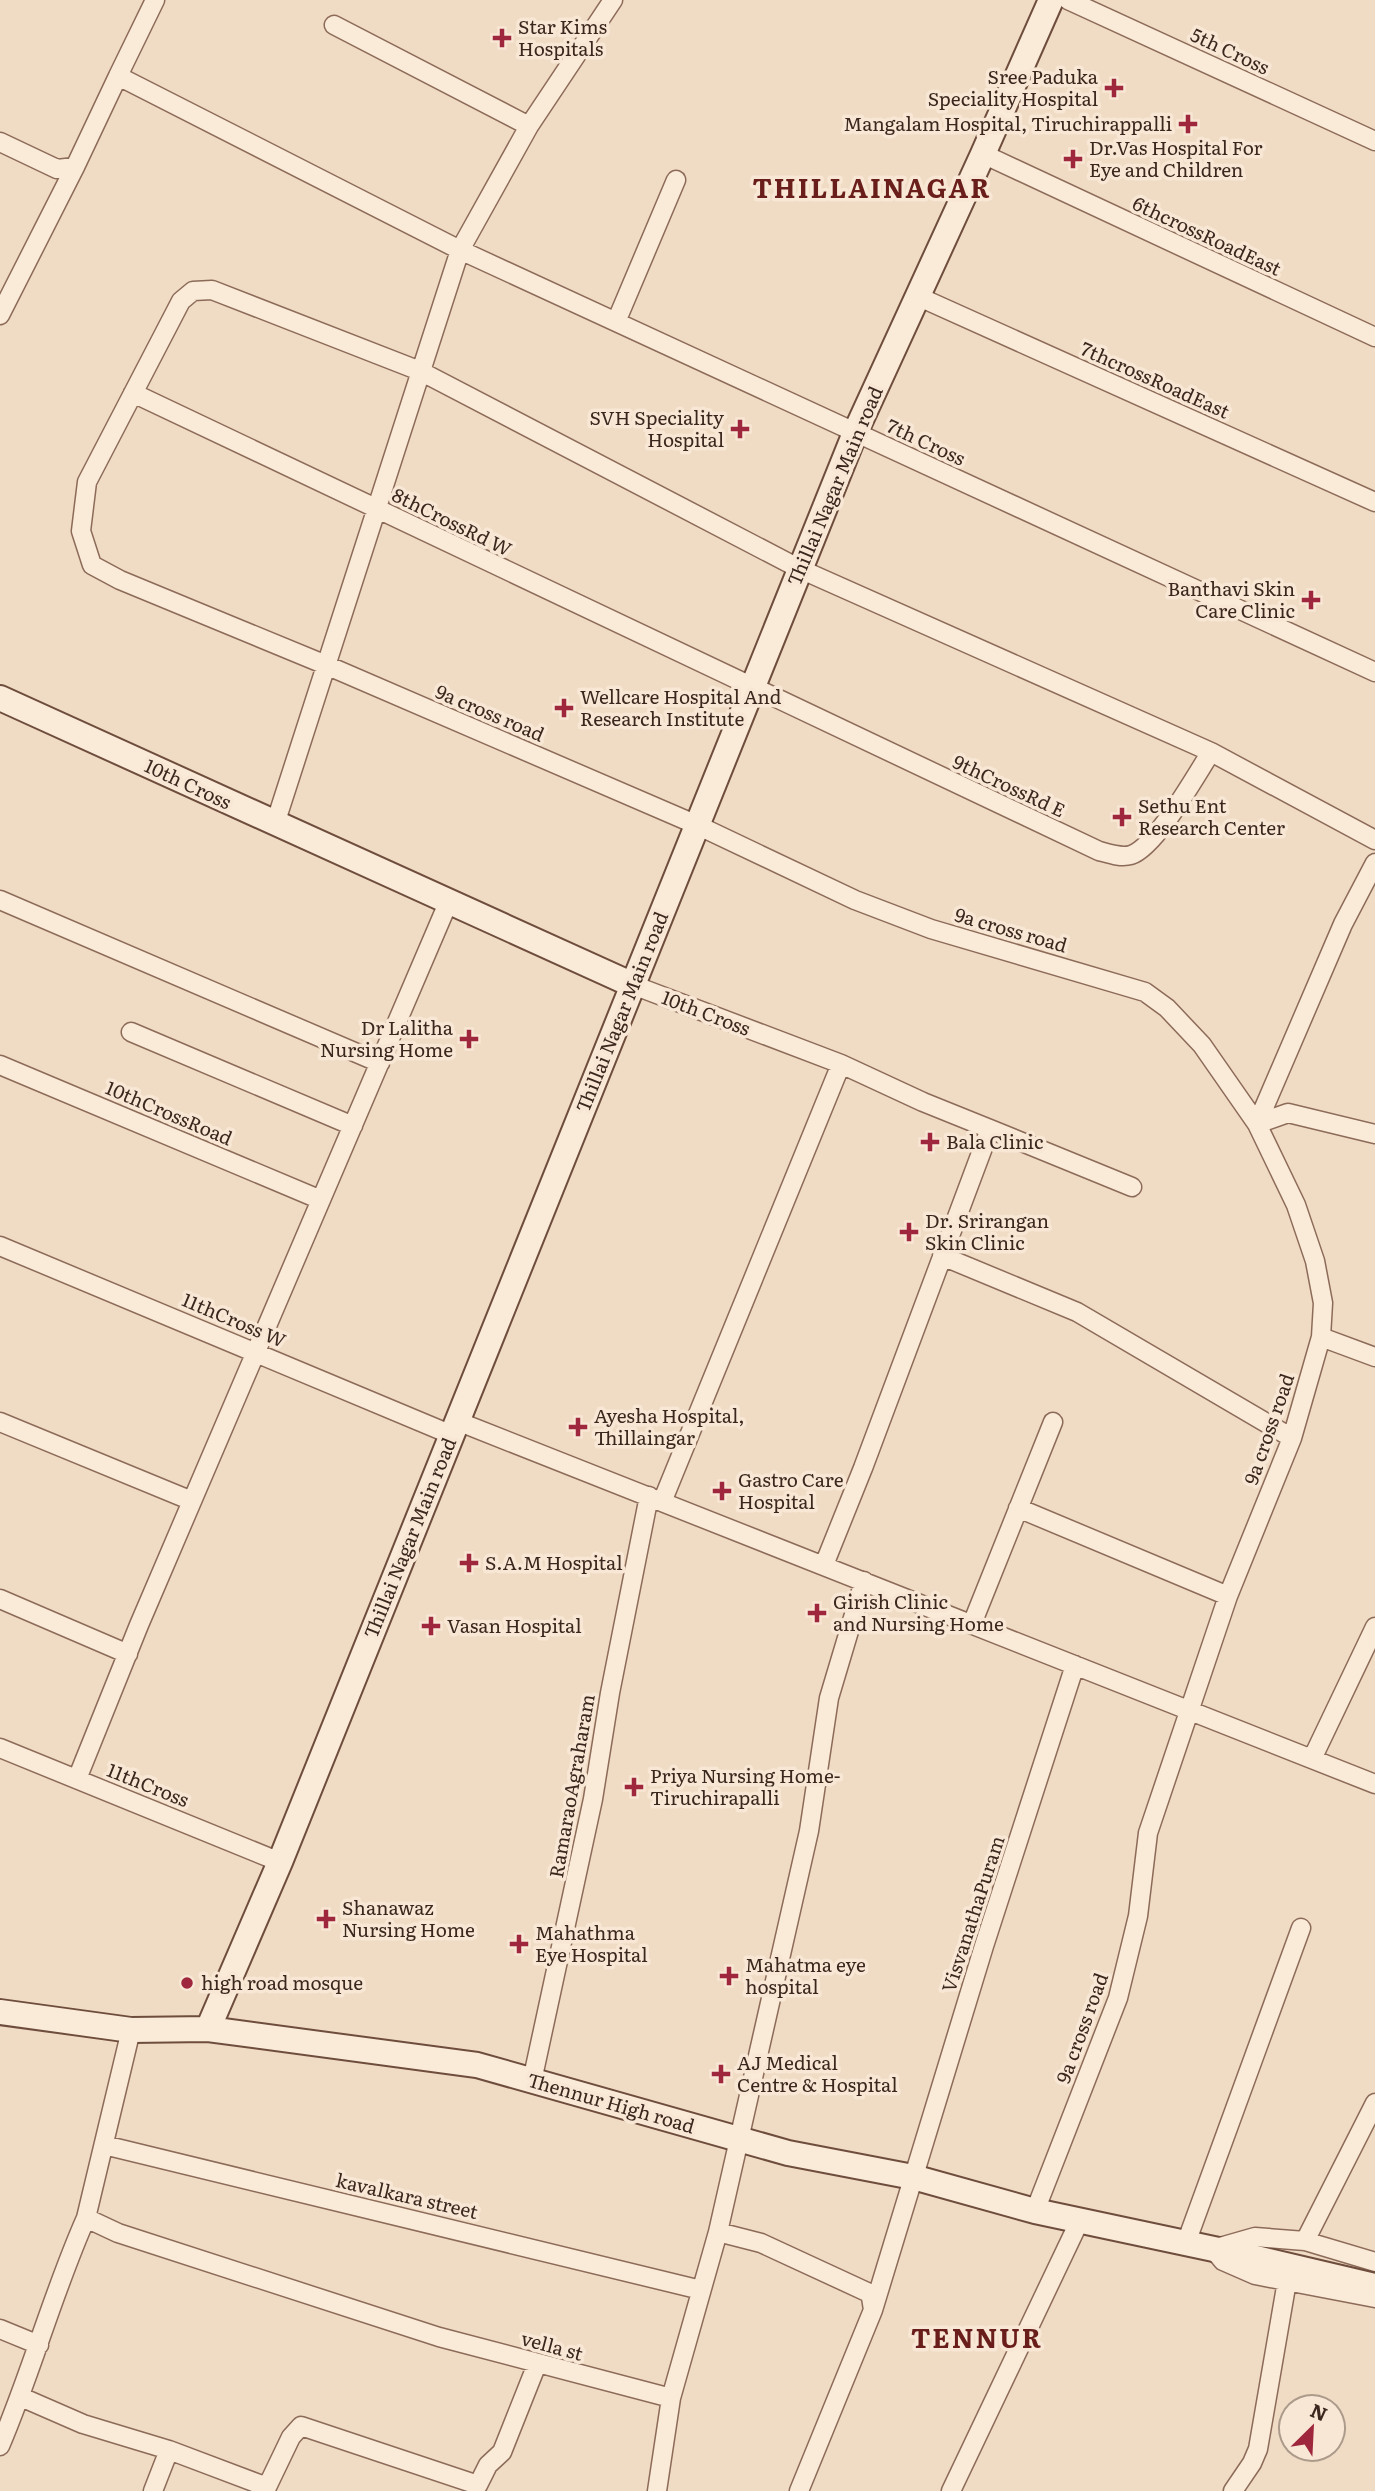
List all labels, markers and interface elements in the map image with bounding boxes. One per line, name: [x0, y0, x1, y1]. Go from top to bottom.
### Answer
place label: Star Kims Hospitals: [518, 12, 607, 62]
street label: 5th Cross: [1187, 20, 1275, 81]
marker: Star Kims Hospitals: [492, 28, 512, 48]
place label: Sree Paduka Speciality Hospital: [928, 62, 1099, 112]
marker: Sree Paduka Speciality Hospital: [1104, 78, 1124, 98]
place label: Mangalam Hospital, Tiruchirappalli: [844, 109, 1172, 137]
marker: Mangalam Hospital, Tiruchirappalli: [1178, 114, 1198, 134]
place label: Dr.Vas Hospital For Eye and Children: [1089, 133, 1263, 183]
marker: Dr.Vas Hospital For Eye and Children: [1063, 149, 1083, 169]
district label: THILLAINAGAR: [752, 167, 992, 206]
street label: 6thcrossRoadEast: [1129, 188, 1287, 282]
street label: 7thcrossRoadEast: [1076, 334, 1235, 425]
street label: Thillai Nagar Main road: [779, 381, 889, 590]
place label: SVH Speciality Hospital: [589, 403, 724, 453]
street label: 7th Cross: [883, 411, 971, 472]
marker: SVH Speciality Hospital: [730, 419, 750, 439]
street label: 8thCrossRd W: [388, 480, 517, 562]
place label: Banthavi Skin Care Clinic: [1167, 574, 1295, 624]
marker: Banthavi Skin Care Clinic: [1301, 590, 1321, 610]
street label: 9a cross road: [432, 677, 549, 748]
place label: Wellcare Hospital And Research Institute: [580, 682, 782, 732]
marker: Wellcare Hospital And Research Institute: [554, 698, 574, 718]
street label: 9thCrossRd E: [949, 747, 1070, 823]
street label: 10th Cross: [140, 751, 237, 816]
place label: Sethu Ent Research Center: [1138, 791, 1285, 841]
marker: Sethu Ent Research Center: [1112, 807, 1132, 827]
street label: 9a cross road: [952, 900, 1071, 959]
street label: Thillai Nagar Main road: [568, 907, 674, 1116]
street label: 10th Cross: [658, 982, 755, 1042]
place label: Dr Lalitha Nursing Home: [320, 1013, 454, 1063]
marker: Dr Lalitha Nursing Home: [459, 1029, 479, 1049]
street label: 10thCrossRoad: [102, 1073, 237, 1152]
place label: Bala Clinic: [946, 1127, 1043, 1155]
marker: Bala Clinic: [920, 1132, 940, 1152]
place label: Dr. Srirangan Skin Clinic: [925, 1206, 1049, 1256]
marker: Dr. Srirangan Skin Clinic: [899, 1222, 919, 1242]
street label: 11thCross W: [178, 1285, 291, 1354]
street label: 9a cross road: [1236, 1369, 1300, 1488]
place label: Ayesha Hospital, Thillaingar: [594, 1401, 745, 1451]
marker: Ayesha Hospital, Thillaingar: [568, 1417, 588, 1437]
street label: Thillai Nagar Main road: [356, 1433, 462, 1642]
place label: Gastro Care Hospital: [738, 1465, 844, 1515]
marker: Gastro Care Hospital: [712, 1481, 732, 1501]
place label: S.A.M Hospital: [485, 1548, 623, 1576]
marker: S.A.M Hospital: [459, 1553, 479, 1573]
place label: Girish Clinic and Nursing Home: [833, 1587, 1004, 1637]
marker: Girish Clinic and Nursing Home: [807, 1603, 827, 1623]
place label: Vasan Hospital: [447, 1611, 582, 1639]
marker: Vasan Hospital: [421, 1616, 441, 1636]
street label: RamaraoAgraharam: [541, 1692, 601, 1880]
street label: 11thCross: [103, 1755, 194, 1813]
place label: Priya Nursing Home- Tiruchirapalli: [650, 1761, 841, 1811]
marker: Priya Nursing Home- Tiruchirapalli: [624, 1777, 644, 1797]
street label: VisvanathaPuram: [934, 1832, 1011, 1996]
place label: Shanawaz Nursing Home: [342, 1893, 475, 1943]
marker: Shanawaz Nursing Home: [316, 1909, 336, 1929]
place label: Mahathma Eye Hospital: [535, 1918, 648, 1968]
marker: Mahathma Eye Hospital: [509, 1934, 529, 1954]
place label: Mahatma eye hospital: [745, 1950, 866, 2000]
marker: Mahatma eye hospital: [719, 1966, 739, 1986]
place label: high road mosque: [201, 1968, 363, 1996]
street label: 9a cross road: [1048, 1968, 1114, 2087]
marker: high road mosque: [179, 1975, 195, 1991]
place label: AJ Medical Centre & Hospital: [737, 2048, 898, 2098]
marker: AJ Medical Centre & Hospital: [711, 2064, 731, 2084]
street label: Thennur High road: [524, 2065, 699, 2139]
street label: kavalkara street: [334, 2165, 481, 2225]
district label: TENNUR: [911, 2317, 1043, 2356]
street label: vella st: [518, 2323, 587, 2367]
north arrow: [1277, 2393, 1347, 2463]
text: N: [1306, 2396, 1332, 2428]

